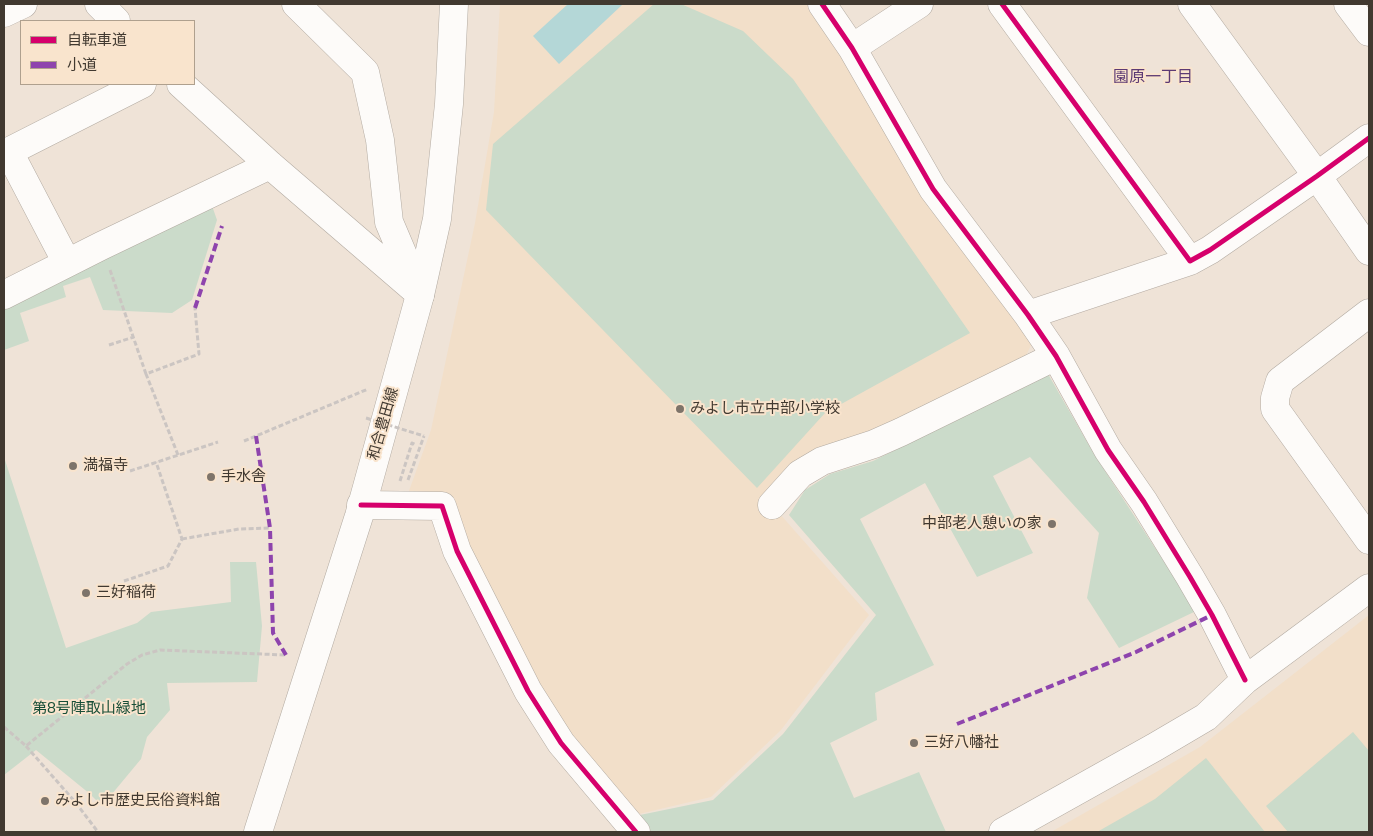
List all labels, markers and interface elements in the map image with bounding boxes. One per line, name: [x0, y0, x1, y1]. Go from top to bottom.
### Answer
legend: [20, 20, 195, 85]
text: 自転車道: [67, 28, 127, 51]
text: 小道: [67, 53, 97, 76]
district label: 園原一丁目: [1113, 68, 1193, 88]
street label: 和合豊田線: [365, 385, 403, 463]
place label: みよし市立中部小学校: [690, 400, 840, 418]
marker: みよし市立中部小学校: [674, 403, 686, 415]
place label: 満福寺: [83, 457, 128, 475]
marker: 満福寺: [67, 460, 79, 472]
place label: 手水舎: [221, 468, 266, 486]
marker: 手水舎: [205, 471, 217, 483]
place label: 中部老人憩いの家: [922, 515, 1042, 533]
marker: 中部老人憩いの家: [1046, 518, 1058, 530]
place label: 三好稲荷: [96, 584, 156, 602]
marker: 三好稲荷: [80, 587, 92, 599]
park label: 第8号陣取山緑地: [32, 700, 146, 718]
place label: 三好八幡社: [924, 734, 999, 752]
marker: 三好八幡社: [908, 737, 920, 749]
place label: みよし市歴史民俗資料館: [55, 792, 220, 810]
marker: みよし市歴史民俗資料館: [39, 795, 51, 807]

